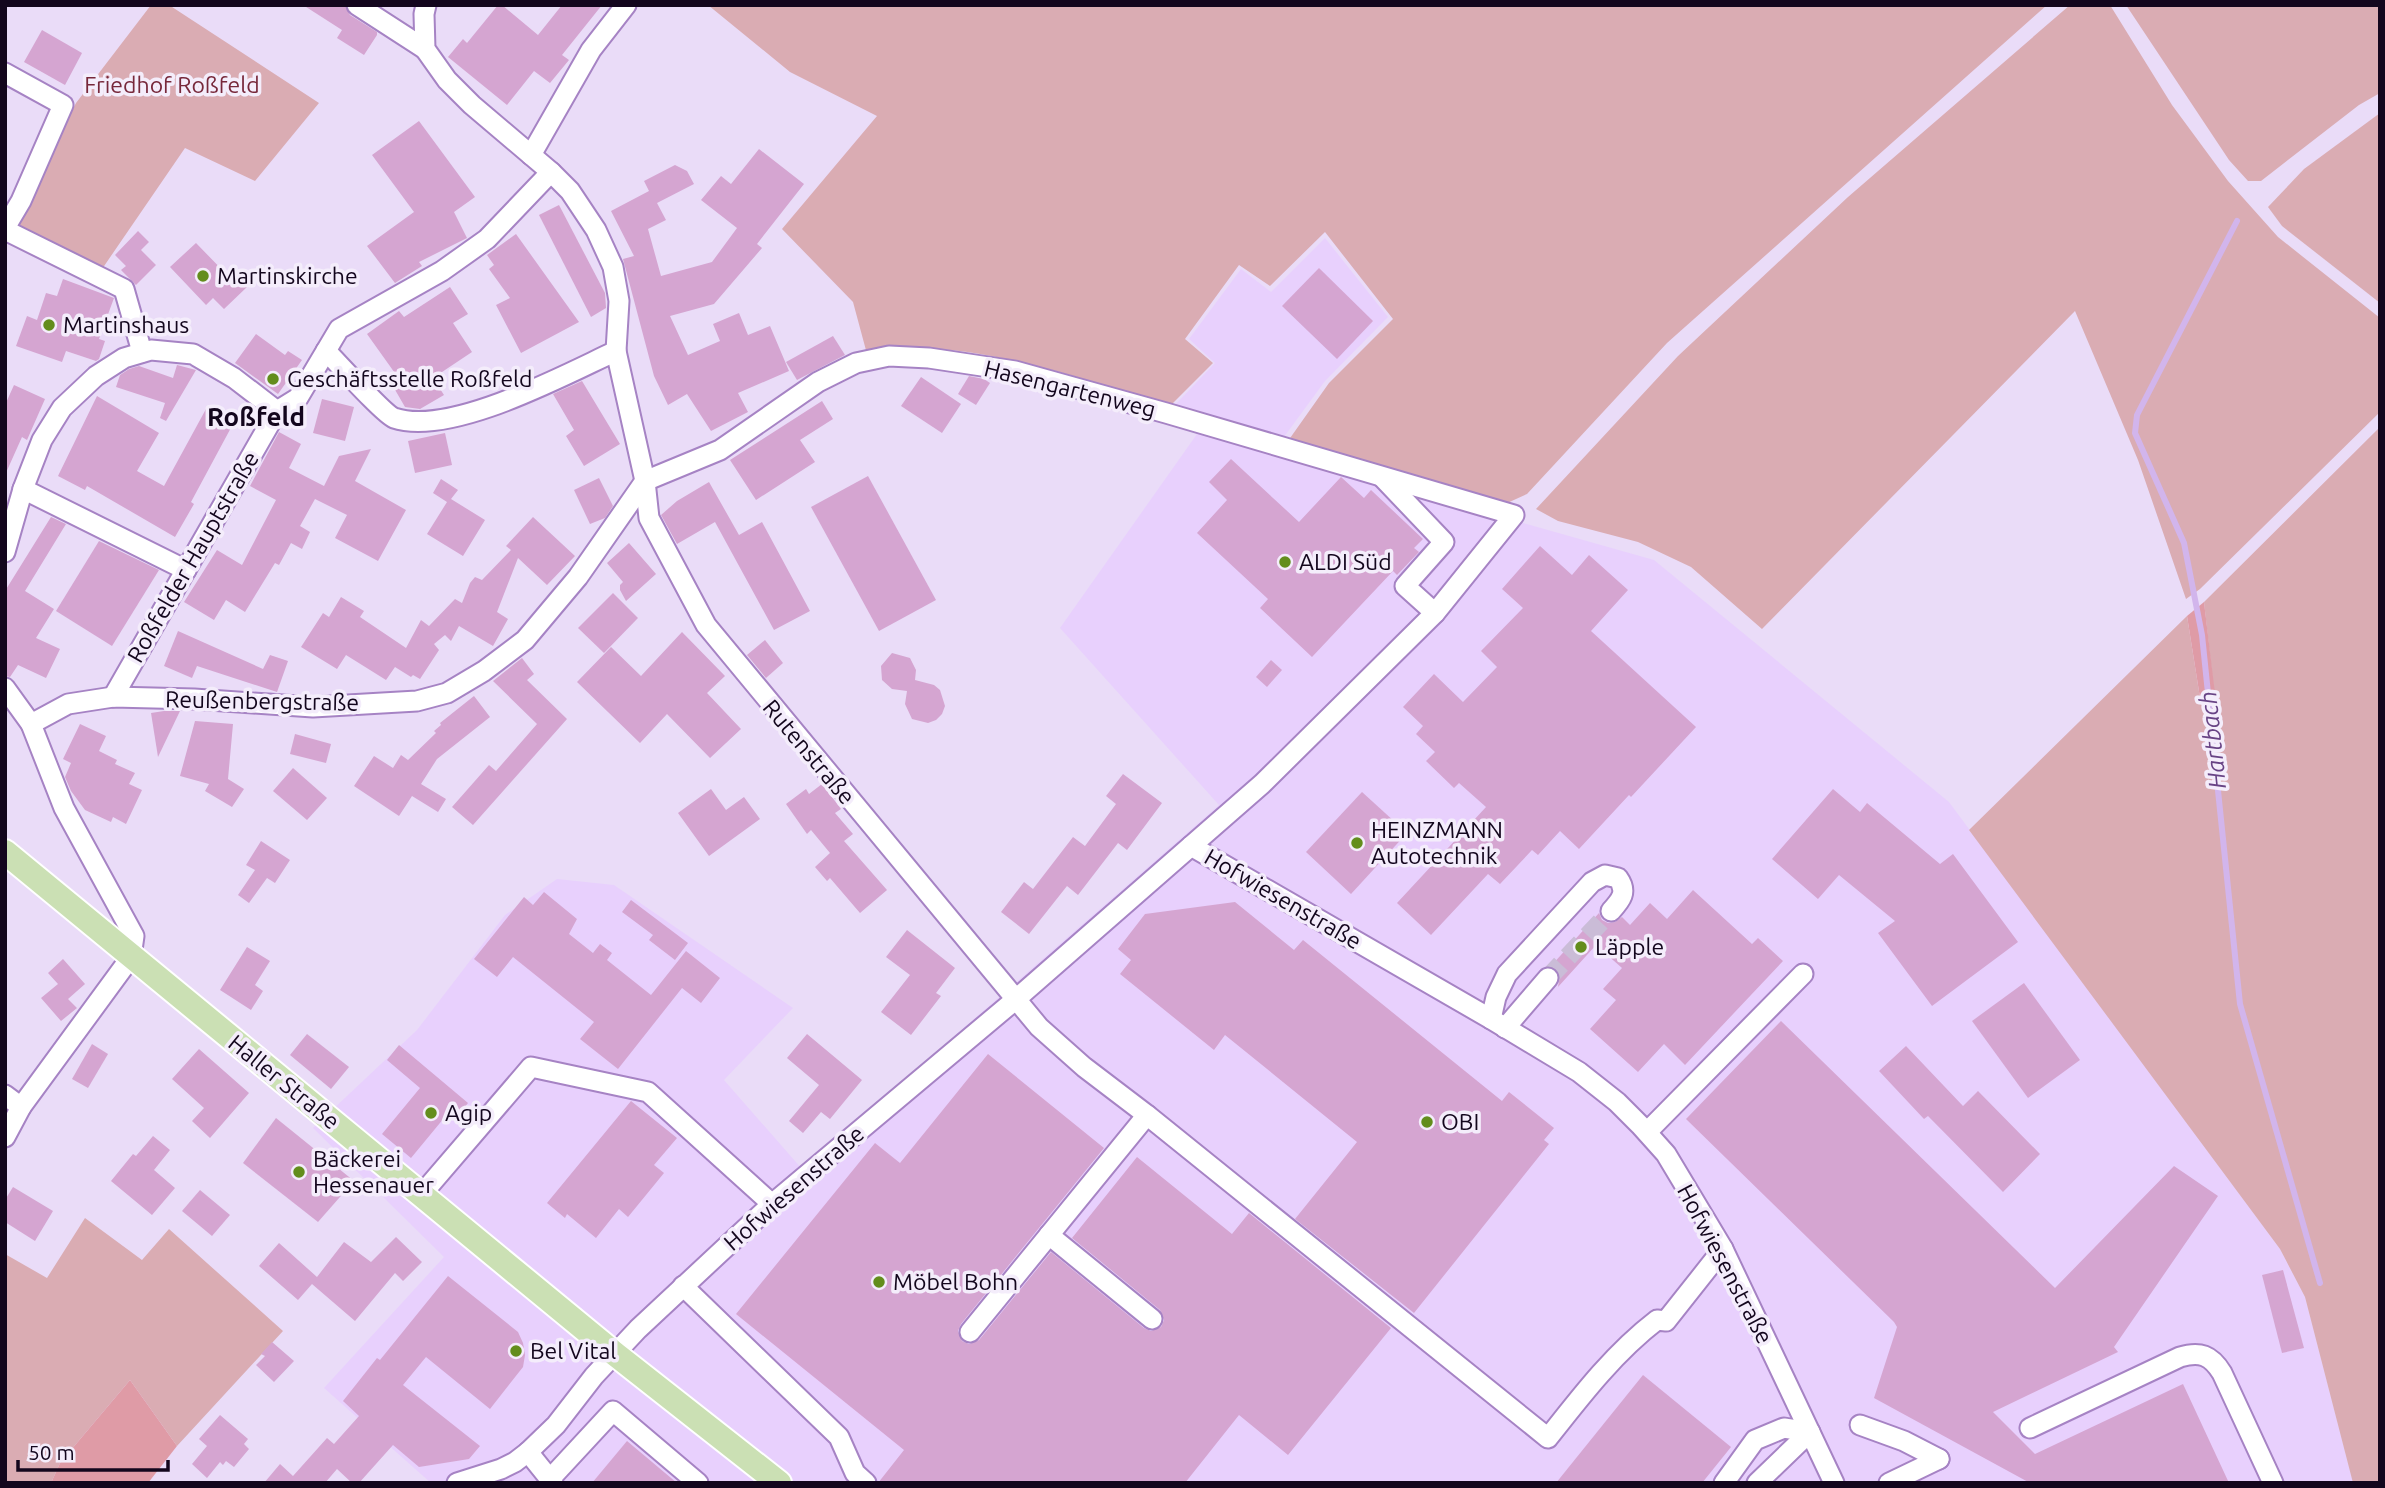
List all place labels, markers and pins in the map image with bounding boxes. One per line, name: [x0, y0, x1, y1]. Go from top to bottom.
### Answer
place label: Martinskirche: [217, 263, 358, 288]
marker: Martinskirche: [195, 268, 211, 284]
place label: Martinshaus: [63, 312, 189, 337]
marker: Martinshaus: [41, 317, 57, 333]
place label: Geschäftsstelle Roßfeld: [287, 366, 533, 391]
marker: Geschäftsstelle Roßfeld: [265, 371, 281, 387]
place label: ALDI Süd: [1299, 549, 1392, 574]
marker: ALDI Süd: [1277, 554, 1293, 570]
place label: HEINZMANN Autotechnik: [1371, 817, 1503, 868]
marker: HEINZMANN Autotechnik: [1349, 835, 1365, 851]
place label: Läpple: [1595, 934, 1664, 959]
marker: Läpple: [1573, 939, 1589, 955]
place label: Agip: [445, 1100, 492, 1125]
marker: Agip: [423, 1105, 439, 1121]
place label: OBI: [1441, 1109, 1479, 1134]
marker: OBI: [1419, 1114, 1435, 1130]
place label: Bäckerei Hessenauer: [313, 1146, 434, 1197]
marker: Bäckerei Hessenauer: [291, 1164, 307, 1180]
place label: Möbel Bohn: [893, 1269, 1018, 1294]
marker: Möbel Bohn: [871, 1274, 887, 1290]
place label: Bel Vital: [530, 1338, 616, 1363]
marker: Bel Vital: [508, 1343, 524, 1359]

